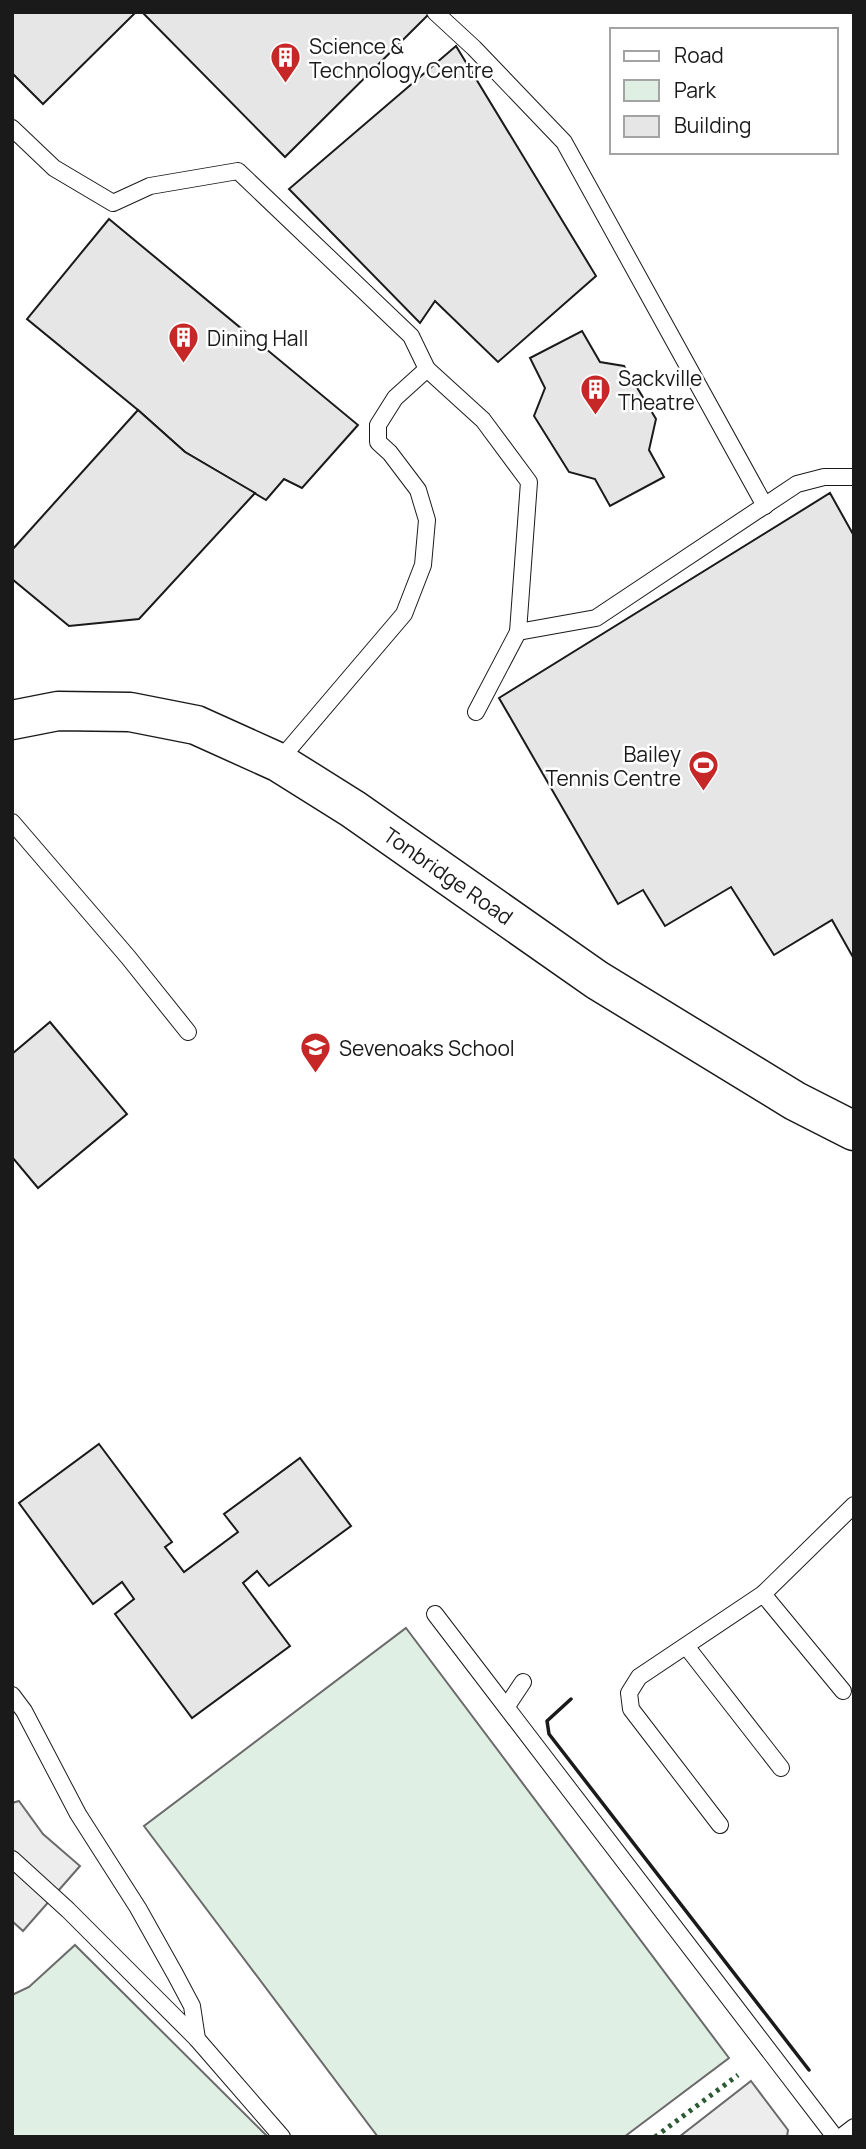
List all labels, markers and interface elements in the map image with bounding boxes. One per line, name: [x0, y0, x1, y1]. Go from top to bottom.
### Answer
legend: [610, 28, 838, 154]
place label: Science & Technology Centre: [309, 32, 494, 84]
building icon: Science & Technology Centre: [269, 41, 303, 85]
text: Road: [674, 41, 724, 69]
text: Park: [674, 76, 716, 104]
text: Building: [674, 111, 751, 139]
building icon: Dining Hall: [167, 321, 201, 365]
place label: Dining Hall: [207, 324, 308, 352]
place label: Sackville Theatre: [618, 364, 702, 416]
building icon: Sackville Theatre: [578, 373, 612, 417]
place label: Bailey Tennis Centre: [546, 740, 681, 792]
sports icon: Bailey Tennis Centre: [687, 749, 721, 793]
street label: Tonbridge Road: [378, 821, 519, 931]
school or university icon: Sevenoaks School: [299, 1031, 333, 1075]
place label: Sevenoaks School: [339, 1034, 515, 1062]

